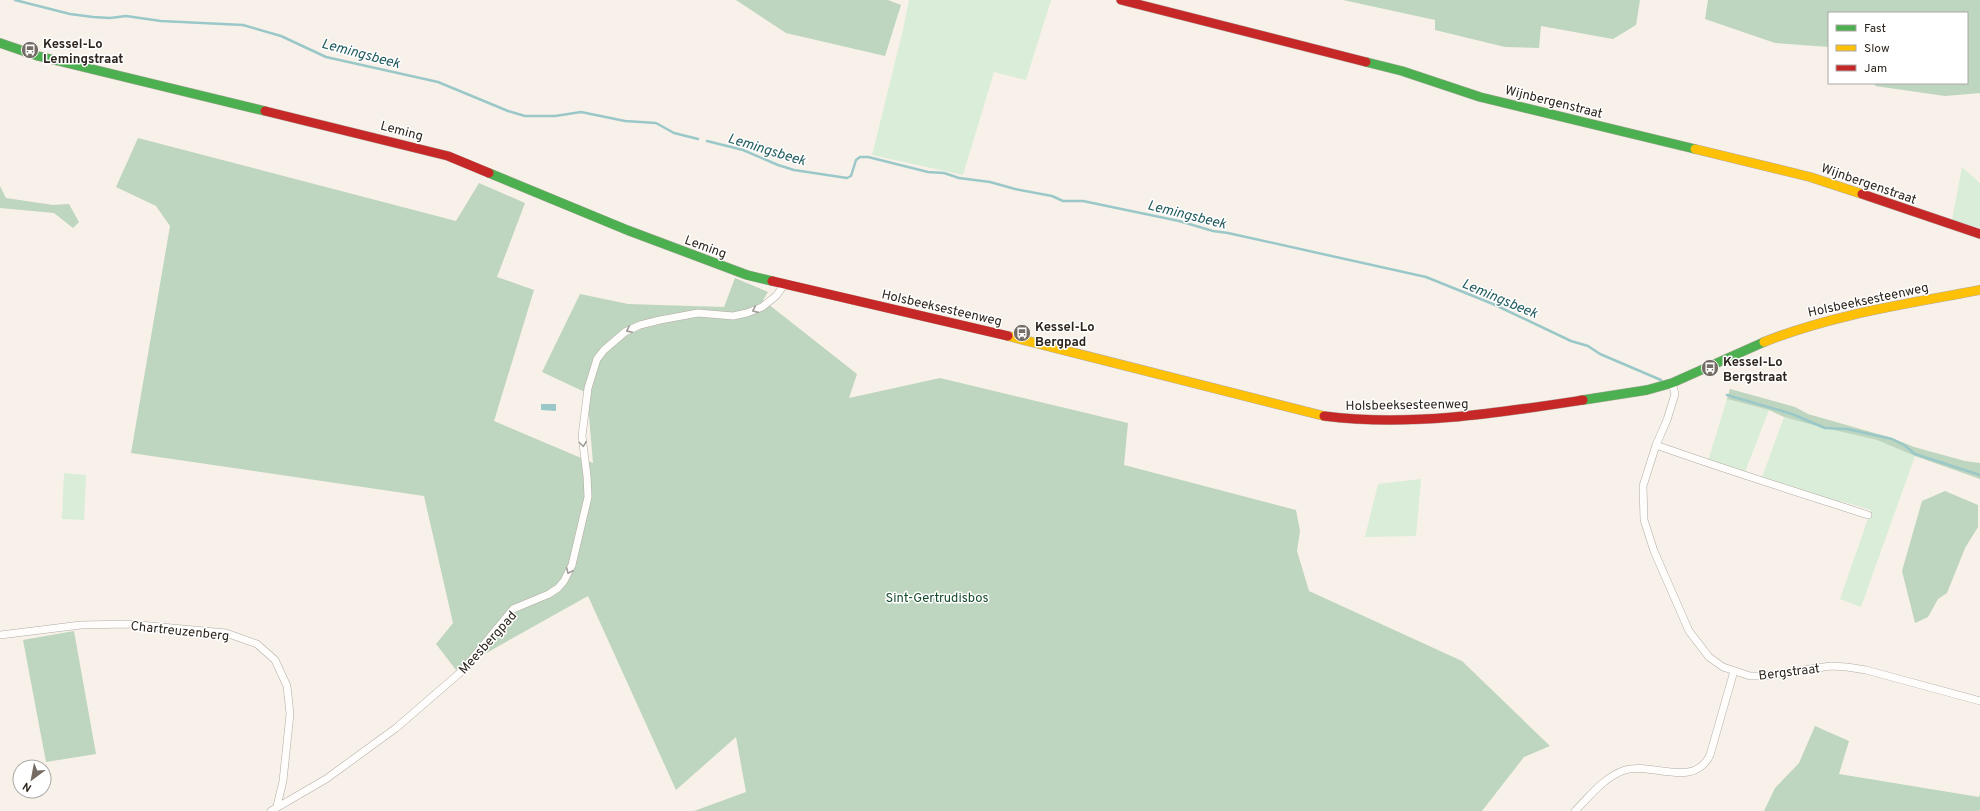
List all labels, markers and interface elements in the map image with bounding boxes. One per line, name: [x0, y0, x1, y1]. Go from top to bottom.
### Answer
legend: [1828, 12, 1968, 84]
text: Fast: [1864, 21, 1886, 37]
water label: Lemingsbeek: [319, 36, 403, 73]
place label: Kessel-Lo Lemingstraat: [43, 37, 123, 68]
bus stop icon: Kessel-Lo Lemingstraat: [20, 40, 40, 60]
text: Slow: [1864, 41, 1890, 57]
text: Jam: [1864, 61, 1887, 77]
street label: Wijnbergenstraat: [1503, 83, 1604, 123]
street label: Leming: [378, 119, 425, 145]
water label: Lemingsbeek: [726, 131, 809, 171]
street label: Wijnbergenstraat: [1819, 161, 1918, 209]
water label: Lemingsbeek: [1145, 197, 1229, 234]
street label: Leming: [682, 233, 729, 263]
water label: Lemingsbeek: [1459, 276, 1541, 323]
street label: Holsbeeksesteenweg: [1807, 280, 1930, 322]
street label: Holsbeeksesteenweg: [880, 287, 1003, 331]
one-way arrow: [752, 305, 759, 313]
place label: Kessel-Lo Bergpad: [1035, 320, 1095, 351]
bus stop icon: Kessel-Lo Bergpad: [1012, 323, 1032, 343]
one-way arrow: [626, 325, 633, 333]
place label: Kessel-Lo Bergstraat: [1723, 355, 1787, 386]
bus stop icon: Kessel-Lo Bergstraat: [1700, 358, 1720, 378]
street label: Holsbeeksesteenweg: [1345, 397, 1469, 415]
one-way arrow: [578, 440, 587, 447]
one-way arrow: [566, 566, 574, 574]
park label: Sint-Gertrudisbos: [885, 591, 989, 607]
street label: Meesbergpad: [456, 609, 521, 678]
street label: Chartreuzenberg: [130, 619, 230, 645]
street label: Bergstraat: [1758, 661, 1821, 685]
north arrow: [12, 759, 52, 799]
text: N: [20, 779, 34, 795]

